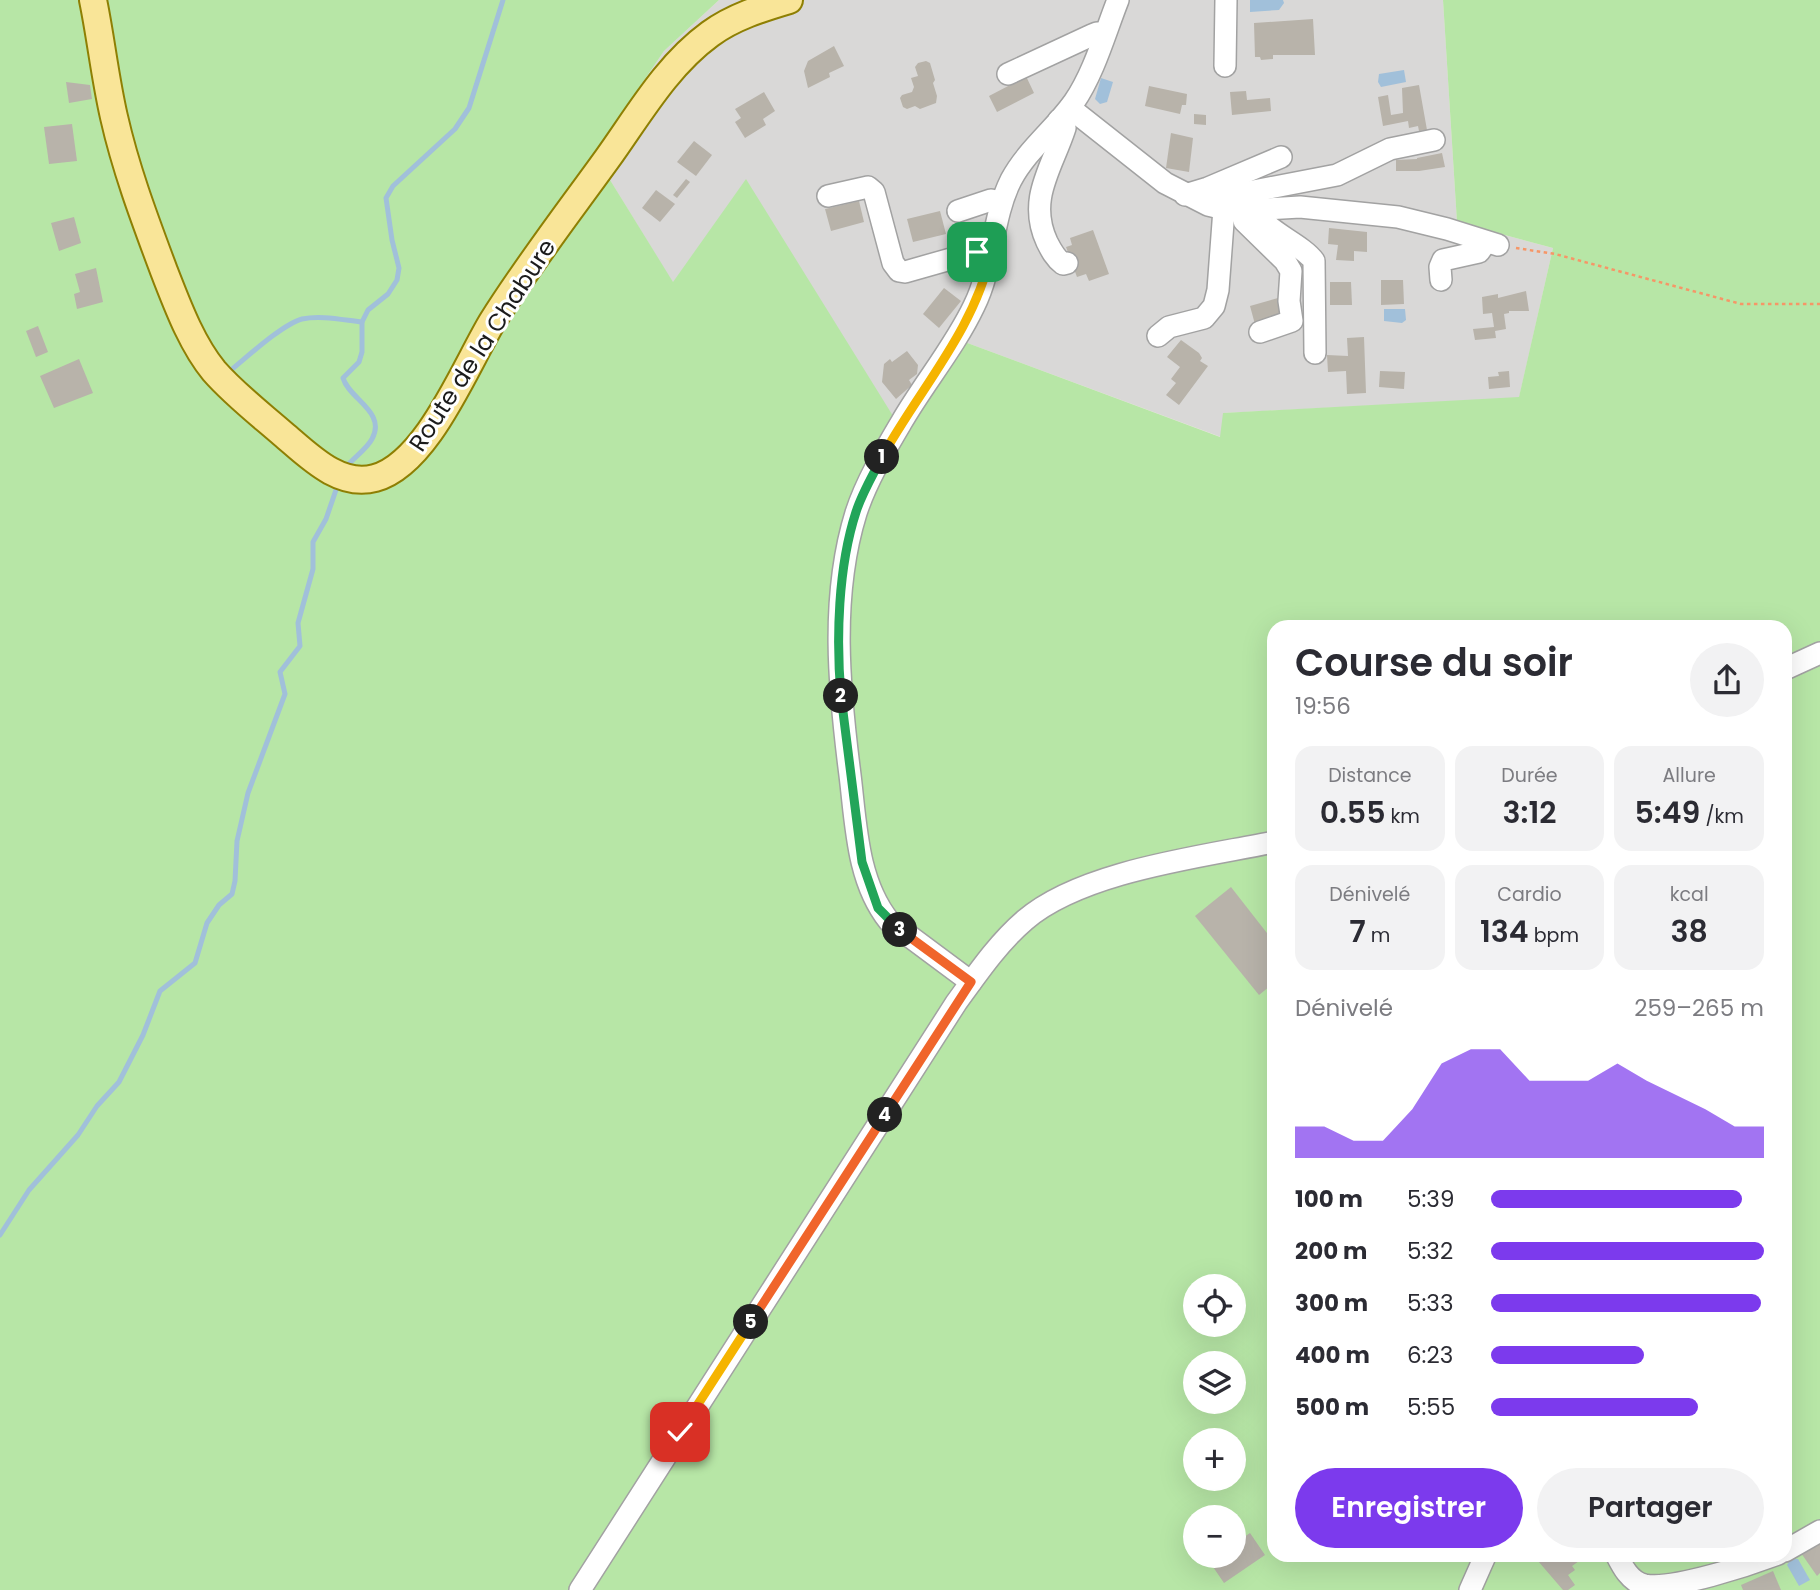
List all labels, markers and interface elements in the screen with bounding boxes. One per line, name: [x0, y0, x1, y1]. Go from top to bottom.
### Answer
pin: [947, 222, 1007, 282]
street label: Route de la Chabure: [401, 232, 563, 458]
icon: arrive: [958, 233, 996, 271]
pin: 1: [864, 440, 900, 475]
text: 1: [878, 443, 885, 470]
text: Course du soir: [1295, 636, 1573, 689]
button: share: [1690, 643, 1764, 717]
pin: 2: [824, 678, 858, 714]
text: 2: [835, 682, 846, 709]
text: 19:56: [1295, 690, 1351, 722]
text: Distance: [1328, 762, 1411, 789]
text: Durée: [1501, 762, 1558, 789]
text: Allure: [1663, 762, 1716, 789]
text: 0.55: [1320, 791, 1386, 834]
text: 3:12: [1503, 791, 1556, 834]
text: 5:49: [1635, 791, 1700, 834]
text: km: [1386, 803, 1420, 830]
text: /km: [1700, 803, 1744, 830]
text: Dénivelé: [1329, 881, 1410, 908]
text: Cardio: [1497, 881, 1562, 908]
text: kcal: [1670, 881, 1709, 908]
text: 7: [1349, 910, 1366, 953]
text: 134: [1480, 910, 1529, 953]
text: 38: [1671, 910, 1708, 953]
pin: 3: [883, 912, 918, 948]
text: 3: [894, 916, 905, 943]
text: m: [1366, 922, 1390, 949]
text: bpm: [1529, 922, 1579, 949]
text: Dénivelé: [1295, 992, 1393, 1024]
text: 259–265 m: [1634, 992, 1764, 1024]
pin: 4: [868, 1098, 903, 1132]
text: 4: [878, 1101, 891, 1128]
text: 100 m: [1295, 1183, 1363, 1215]
text: 5:39: [1407, 1183, 1454, 1215]
text: 200 m: [1295, 1235, 1367, 1267]
text: 5:32: [1407, 1235, 1453, 1267]
map controls: [1183, 1274, 1246, 1568]
button: locate: [1183, 1274, 1246, 1337]
text: 300 m: [1295, 1287, 1368, 1319]
text: 5:33: [1407, 1287, 1453, 1319]
pin: 5: [734, 1304, 768, 1340]
text: 5: [744, 1308, 757, 1335]
text: 400 m: [1295, 1339, 1370, 1371]
text: 6:23: [1407, 1339, 1453, 1371]
button: layers: [1183, 1351, 1246, 1414]
text: 500 m: [1295, 1391, 1369, 1423]
text: 5:55: [1407, 1391, 1455, 1423]
pin: [650, 1402, 710, 1462]
icon: check: [661, 1413, 699, 1451]
button: +: [1183, 1428, 1246, 1491]
button: Enregistrer: [1295, 1468, 1523, 1548]
button: Partager: [1537, 1468, 1764, 1548]
button: −: [1183, 1505, 1246, 1568]

